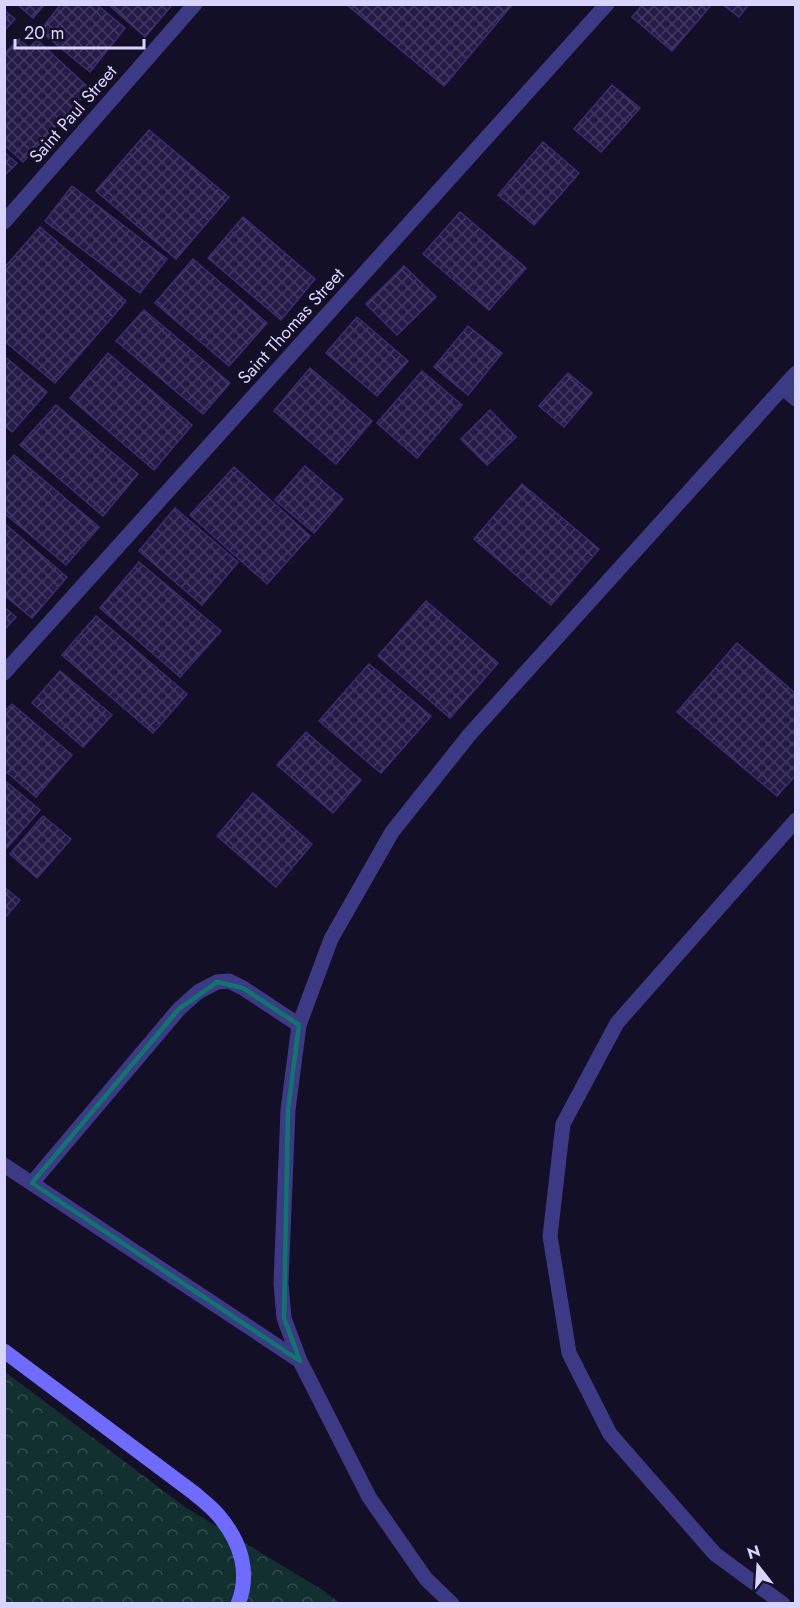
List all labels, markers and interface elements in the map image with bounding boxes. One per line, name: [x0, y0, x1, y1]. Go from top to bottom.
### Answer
scale bar: [15, 12, 144, 50]
text: 20 m: [24, 20, 64, 46]
street label: Saint Paul Street: [23, 59, 123, 169]
street label: Saint Thomas Street: [232, 262, 351, 390]
north arrow: [728, 1536, 788, 1596]
text: N: [744, 1539, 763, 1565]

